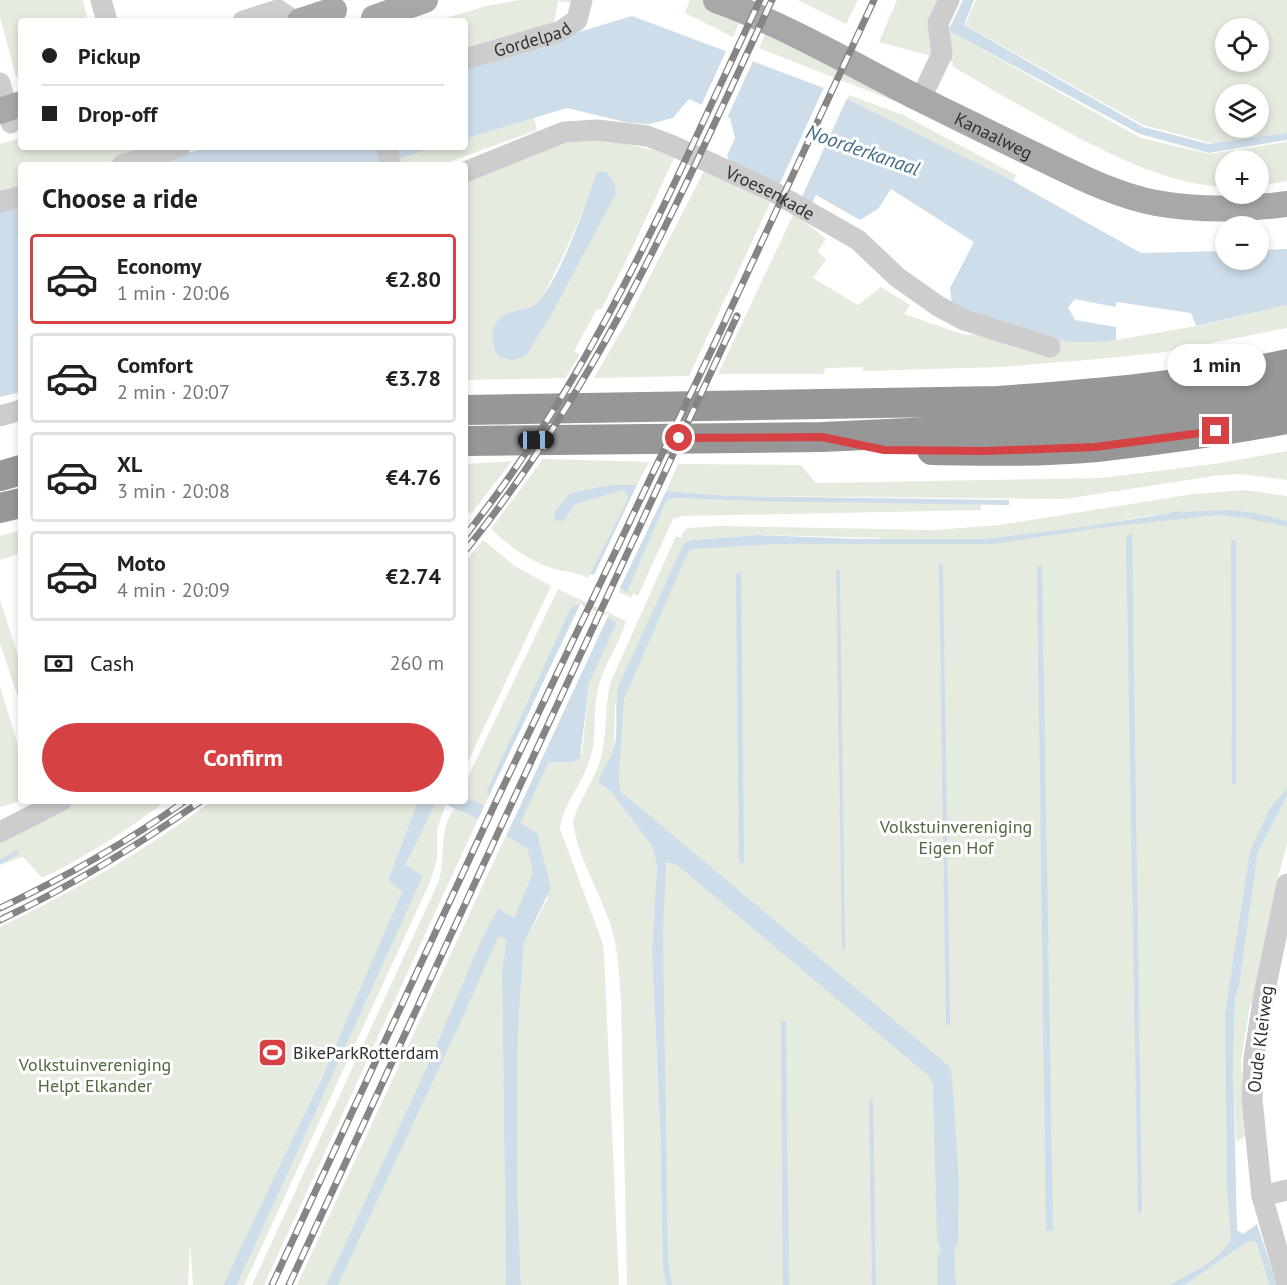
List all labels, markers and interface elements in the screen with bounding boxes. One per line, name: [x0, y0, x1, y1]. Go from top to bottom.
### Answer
street label: Gordelpad: [491, 16, 575, 62]
map controls: [1215, 18, 1269, 270]
button: locate: [1215, 18, 1269, 72]
text: Pickup: [78, 42, 141, 70]
button: layers: [1215, 84, 1269, 138]
text: Drop-off: [78, 100, 157, 128]
street label: Kanaalweg: [951, 106, 1036, 164]
water label: Noorderkanaal: [803, 118, 924, 182]
button: +: [1215, 150, 1269, 204]
street label: Vroesenkade: [721, 160, 819, 225]
text: Choose a ride: [42, 181, 198, 215]
button: −: [1215, 216, 1269, 270]
icon: car: [45, 252, 99, 306]
text: Economy: [117, 252, 201, 280]
text: €2.80: [386, 265, 441, 293]
text: 1 min · 20:06: [117, 280, 230, 306]
callout: 1 min: [1166, 344, 1266, 386]
icon: car: [45, 351, 99, 405]
text: Comfort: [117, 351, 193, 379]
text: 1 min: [1192, 352, 1241, 378]
text: €3.78: [386, 364, 441, 392]
text: 2 min · 20:07: [117, 379, 230, 405]
route end: [1202, 417, 1229, 444]
route start: [665, 424, 692, 451]
car: [518, 431, 554, 449]
icon: car: [45, 450, 99, 504]
text: XL: [117, 450, 142, 478]
text: €4.76: [386, 463, 441, 491]
text: 3 min · 20:08: [117, 478, 230, 504]
icon: car: [45, 549, 99, 603]
text: Moto: [117, 549, 166, 577]
text: €2.74: [386, 562, 441, 590]
text: 4 min · 20:09: [117, 577, 230, 603]
icon: cash: [42, 647, 75, 680]
text: Cash: [90, 649, 134, 677]
text: 260 m: [390, 650, 444, 676]
button: Confirm: [42, 723, 444, 792]
park label: Volkstuinvereniging Eigen Hof: [879, 815, 1032, 859]
street label: Oude Kleiweg: [1242, 984, 1278, 1094]
sports icon: BikeParkRotterdam: [256, 1036, 288, 1068]
place label: BikeParkRotterdam: [293, 1041, 439, 1064]
park label: Volkstuinvereniging Helpt Elkander: [18, 1053, 171, 1097]

